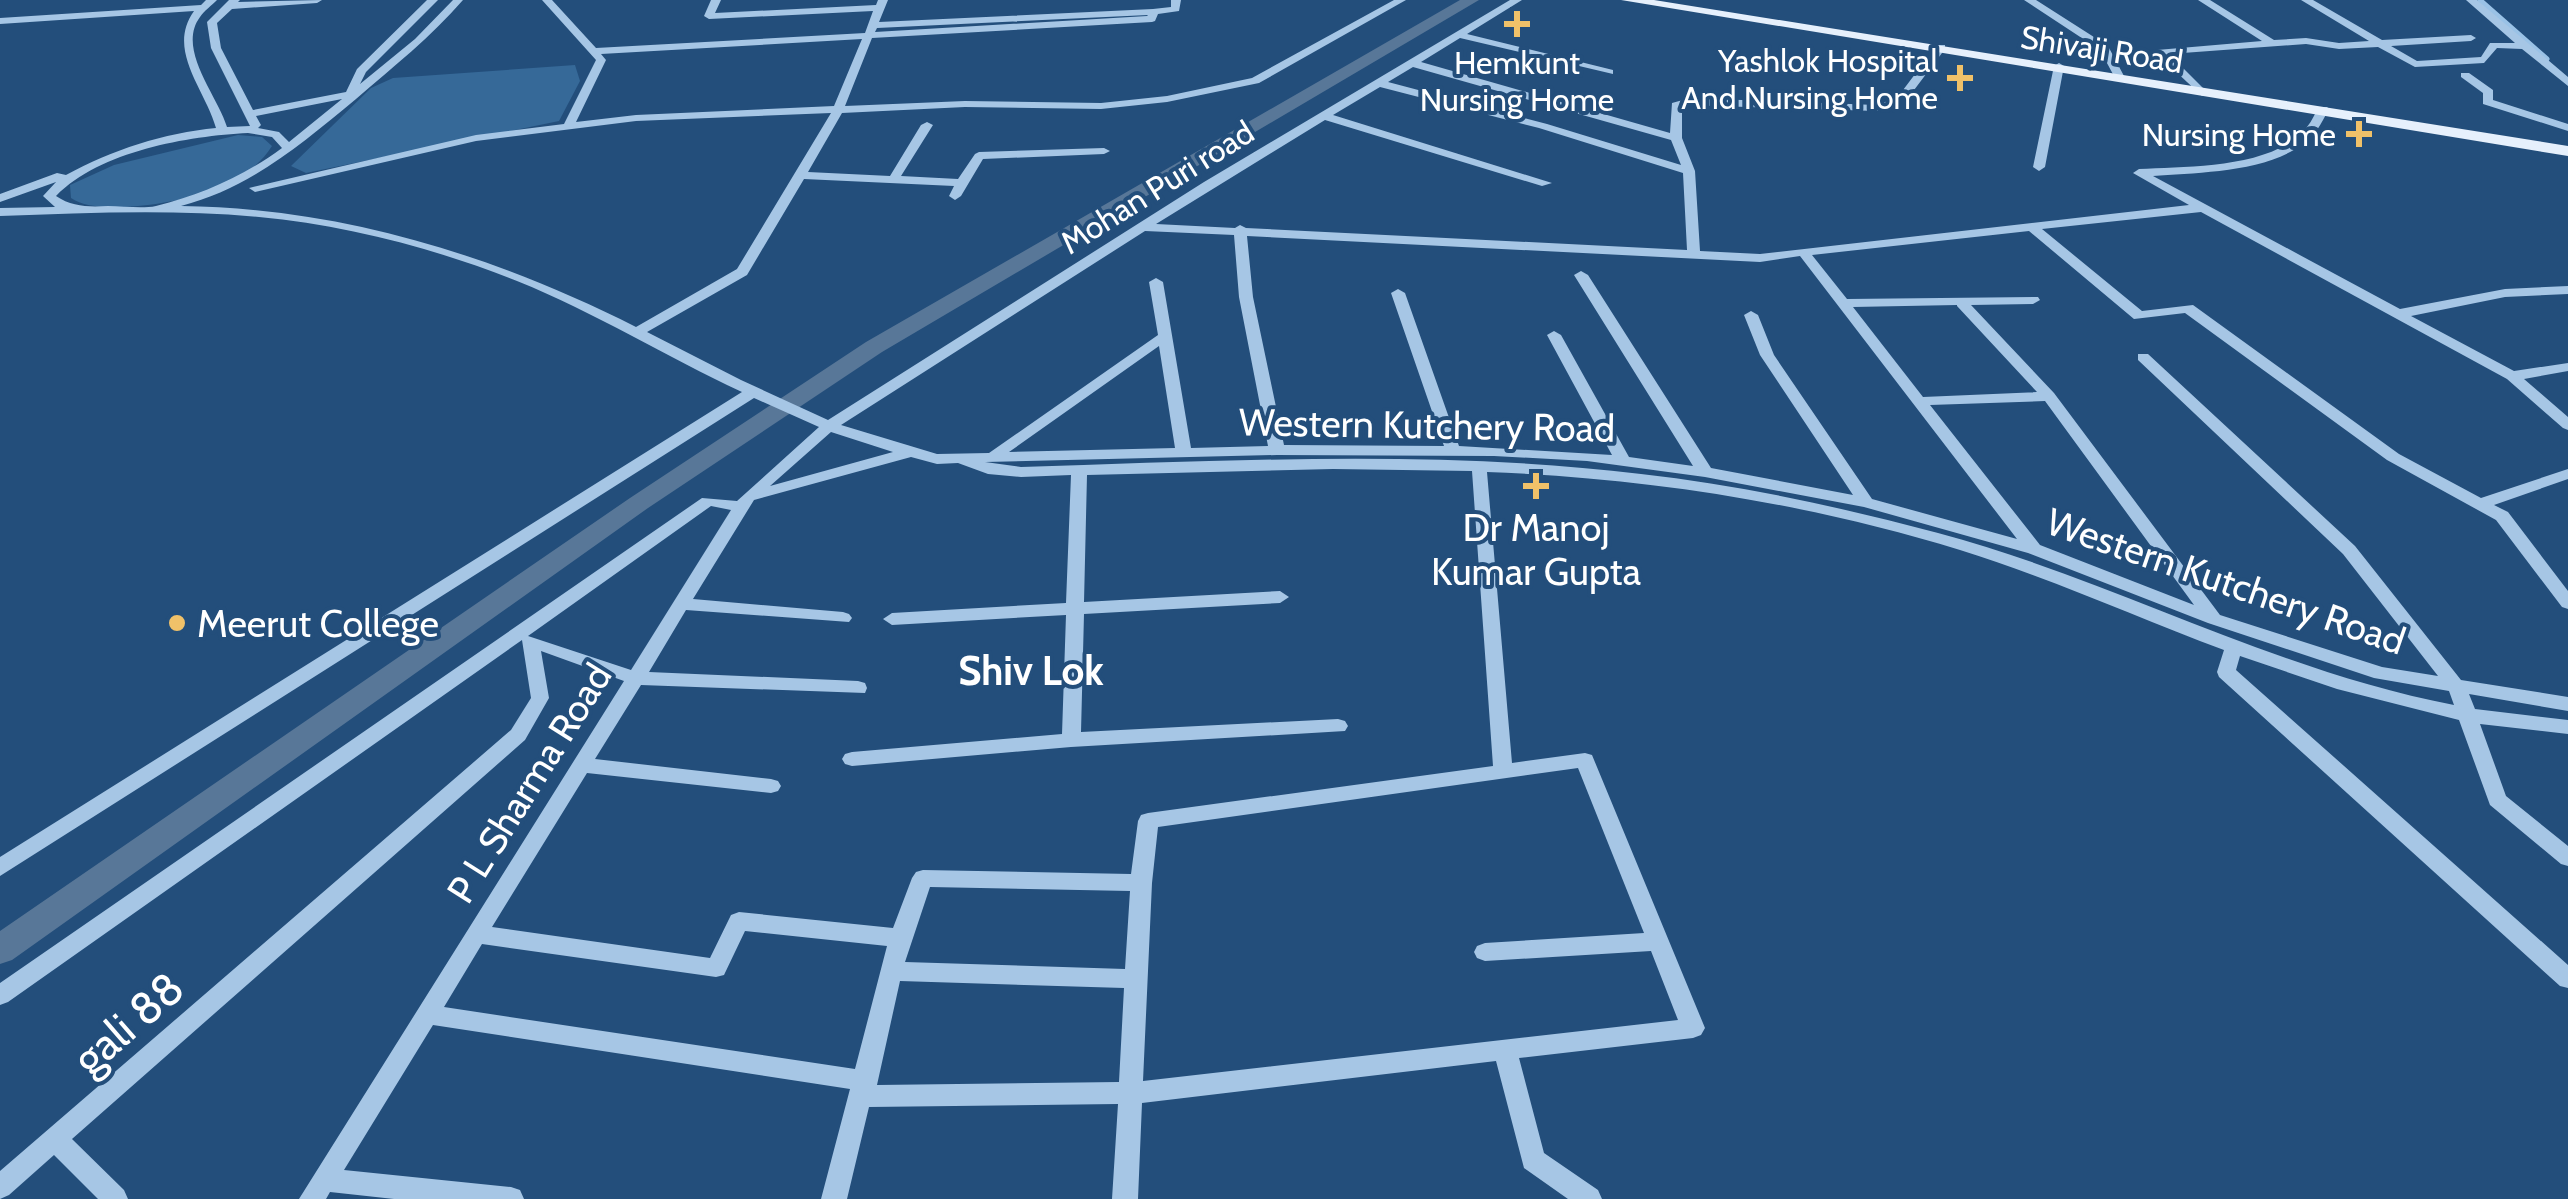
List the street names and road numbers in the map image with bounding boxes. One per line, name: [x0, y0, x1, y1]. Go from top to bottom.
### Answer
street label: Shivaji Road: [2018, 17, 2186, 81]
street label: Mohan Puri road: [1053, 112, 1261, 262]
street label: Western Kutchery Road: [1239, 398, 1615, 452]
street label: Western Kutchery Road: [2040, 498, 2412, 664]
street label: P L Sharma Road: [437, 655, 621, 911]
street label: gali 88: [62, 960, 194, 1086]

